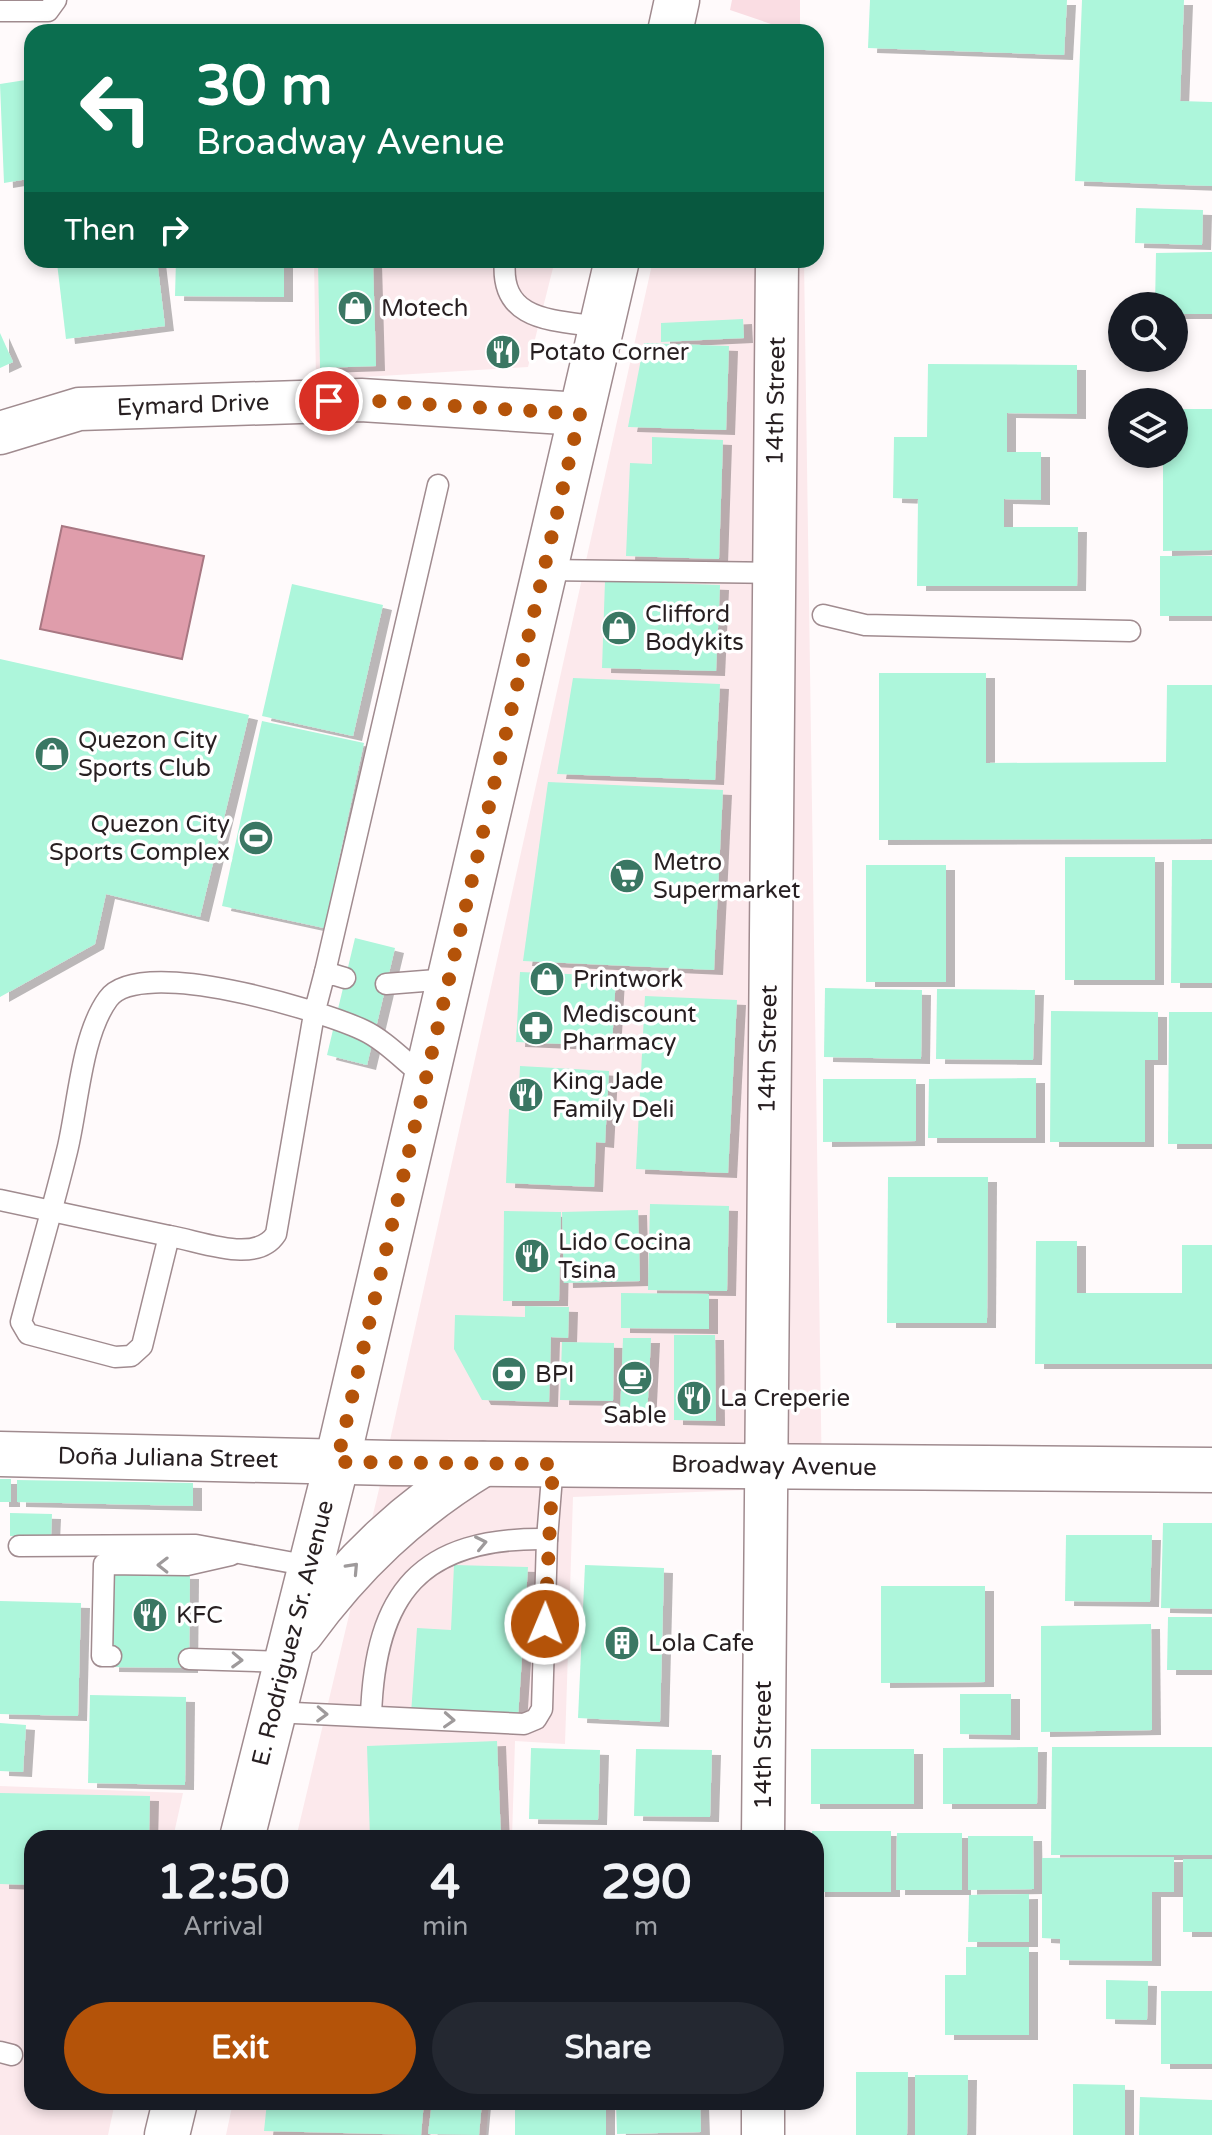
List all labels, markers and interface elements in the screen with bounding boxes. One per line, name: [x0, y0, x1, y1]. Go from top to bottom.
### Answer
text: 30 m: [196, 53, 332, 120]
icon: left: [64, 56, 168, 160]
text: Broadway Avenue: [196, 121, 505, 164]
icon: right: [152, 208, 196, 252]
text: Then: [64, 212, 136, 249]
shop icon: Motech: [336, 289, 374, 327]
map controls: [1108, 292, 1188, 468]
button: search: [1108, 292, 1188, 372]
place label: Motech: [381, 294, 468, 323]
restaurant icon: Potato Corner: [484, 333, 522, 371]
street label: 14th Street: [760, 336, 792, 466]
place label: Potato Corner: [529, 338, 690, 367]
pin: [295, 367, 363, 435]
icon: arrive: [307, 379, 351, 423]
street label: Eymard Drive: [116, 388, 270, 422]
button: layers: [1108, 388, 1188, 468]
place label: Clifford Bodykits: [645, 600, 744, 657]
shop icon: Clifford Bodykits: [600, 609, 638, 647]
place label: Quezon City Sports Club: [78, 726, 218, 783]
shop icon: Quezon City Sports Club: [33, 735, 71, 773]
place label: Quezon City Sports Complex: [49, 810, 230, 867]
sports icon: Quezon City Sports Complex: [237, 819, 275, 857]
place label: Metro Supermarket: [653, 848, 800, 905]
supermarket icon: Metro Supermarket: [608, 857, 646, 895]
shop icon: Printwork: [528, 960, 566, 998]
place label: Printwork: [573, 965, 683, 994]
street label: 14th Street: [752, 984, 784, 1114]
place label: Mediscount Pharmacy: [562, 1000, 696, 1057]
pharmacy icon: Mediscount Pharmacy: [517, 1009, 555, 1047]
place label: King Jade Family Deli: [552, 1067, 674, 1124]
restaurant icon: King Jade Family Deli: [507, 1076, 545, 1114]
place label: Lido Cocina Tsina: [558, 1228, 692, 1285]
restaurant icon: Lido Cocina Tsina: [513, 1237, 551, 1275]
bank icon: BPI: [490, 1355, 528, 1393]
cafe icon: Sable: [616, 1359, 654, 1397]
place label: BPI: [535, 1360, 575, 1389]
restaurant icon: La Creperie: [675, 1379, 713, 1417]
place label: La Creperie: [720, 1384, 850, 1413]
place label: Sable: [604, 1401, 666, 1430]
street label: Doña Juliana Street: [57, 1442, 279, 1474]
street label: Broadway Avenue: [671, 1450, 877, 1482]
street label: E. Rodriguez Sr. Avenue: [246, 1497, 340, 1769]
one-way arrow: [474, 1535, 487, 1552]
one-way arrow: [156, 1556, 169, 1574]
one-way arrow: [343, 1562, 357, 1577]
position arrow: [503, 1582, 587, 1666]
restaurant icon: KFC: [131, 1596, 169, 1634]
place label: KFC: [176, 1601, 223, 1630]
building icon: Lola Cafe: [603, 1624, 641, 1662]
place label: Lola Cafe: [648, 1629, 754, 1658]
one-way arrow: [231, 1652, 244, 1669]
street label: 14th Street: [749, 1681, 778, 1809]
one-way arrow: [316, 1705, 329, 1722]
one-way arrow: [443, 1711, 456, 1728]
text: 12:50: [157, 1854, 290, 1912]
text: 4: [430, 1854, 460, 1912]
text: 290: [601, 1854, 691, 1912]
text: Arrival: [183, 1911, 263, 1942]
text: min: [422, 1911, 468, 1942]
text: m: [634, 1911, 658, 1942]
button: Exit: [64, 2002, 416, 2094]
button: Share: [432, 2002, 784, 2094]

